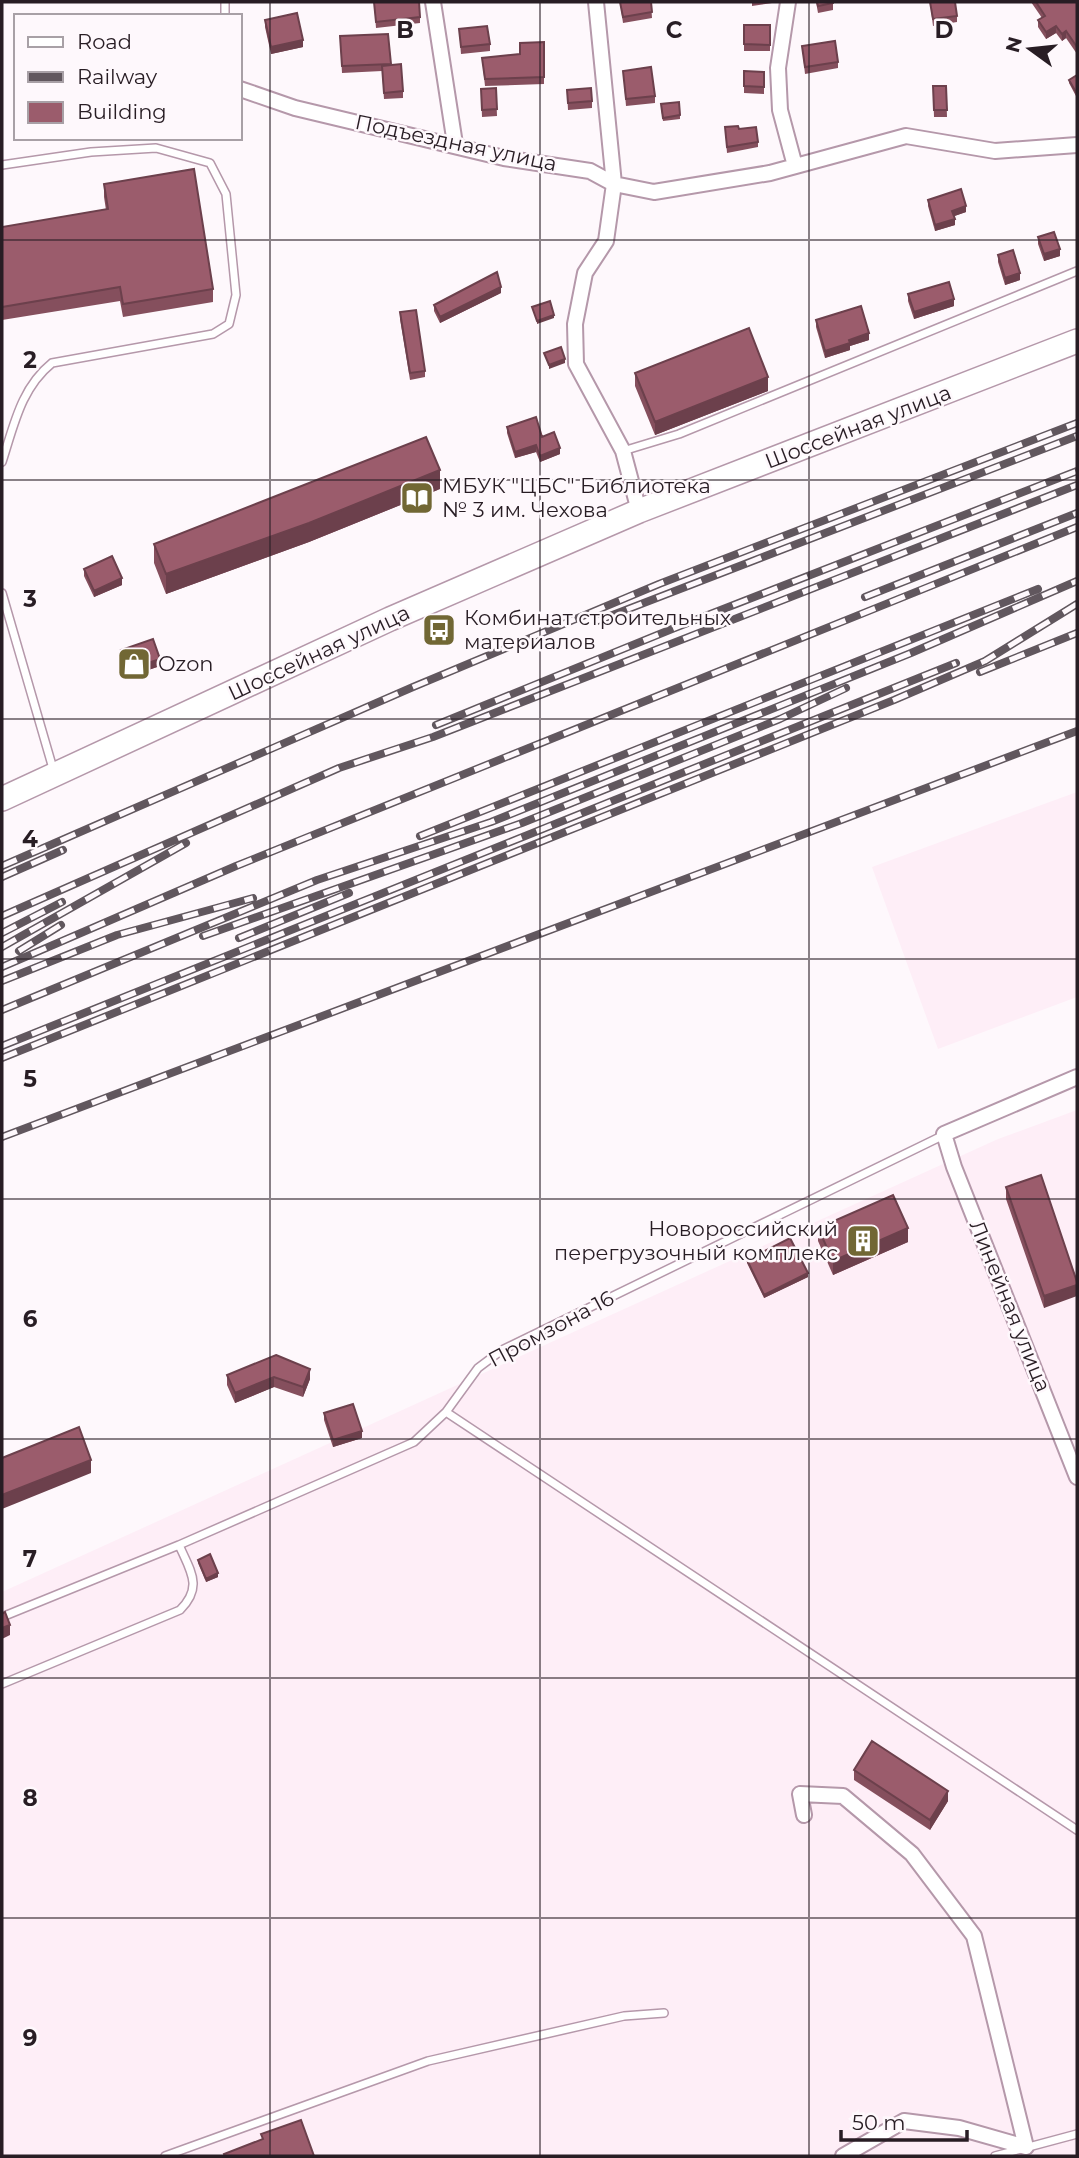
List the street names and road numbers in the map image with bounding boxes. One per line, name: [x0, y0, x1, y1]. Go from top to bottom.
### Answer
street label: Подъездная улица: [353, 109, 559, 176]
street label: Шоссейная улица: [761, 380, 954, 474]
street label: Шоссейная улица: [224, 600, 413, 706]
street label: Линейная улица: [965, 1216, 1056, 1395]
street label: Промзона 16: [484, 1285, 618, 1372]

